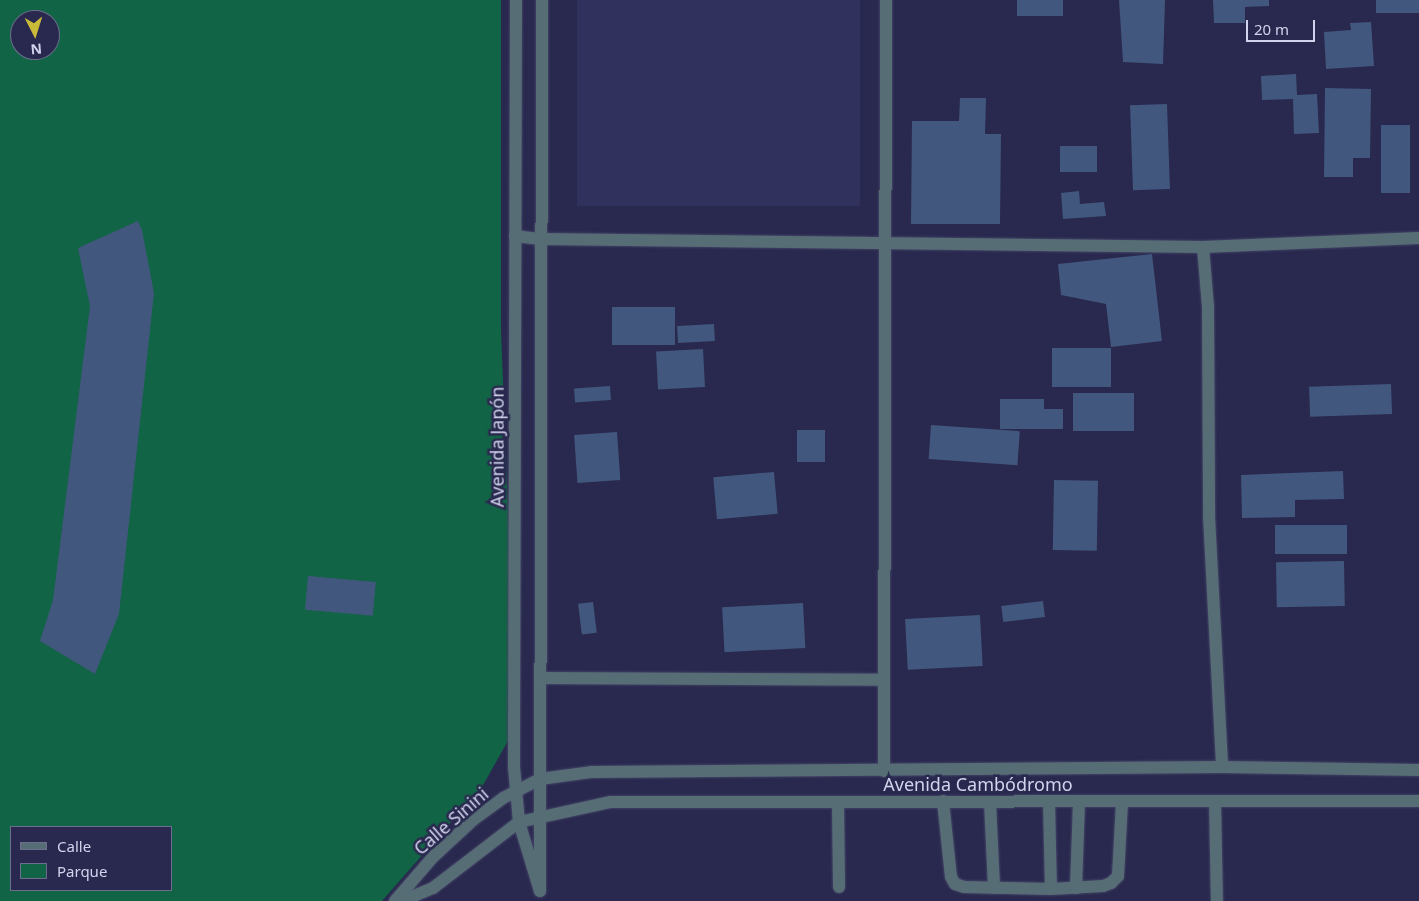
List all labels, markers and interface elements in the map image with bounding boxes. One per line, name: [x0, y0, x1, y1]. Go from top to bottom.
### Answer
north arrow: [10, 10, 60, 60]
scale bar: [1249, 10, 1318, 42]
text: 20 m: [1254, 19, 1289, 39]
text: N: [30, 39, 43, 59]
street label: Avenida Japón: [486, 387, 508, 507]
street label: Avenida Cambódromo: [883, 773, 1073, 795]
street label: Calle Sinini: [409, 783, 493, 859]
legend: [10, 826, 172, 891]
text: Calle: [57, 836, 91, 856]
text: Parque: [57, 861, 107, 881]

